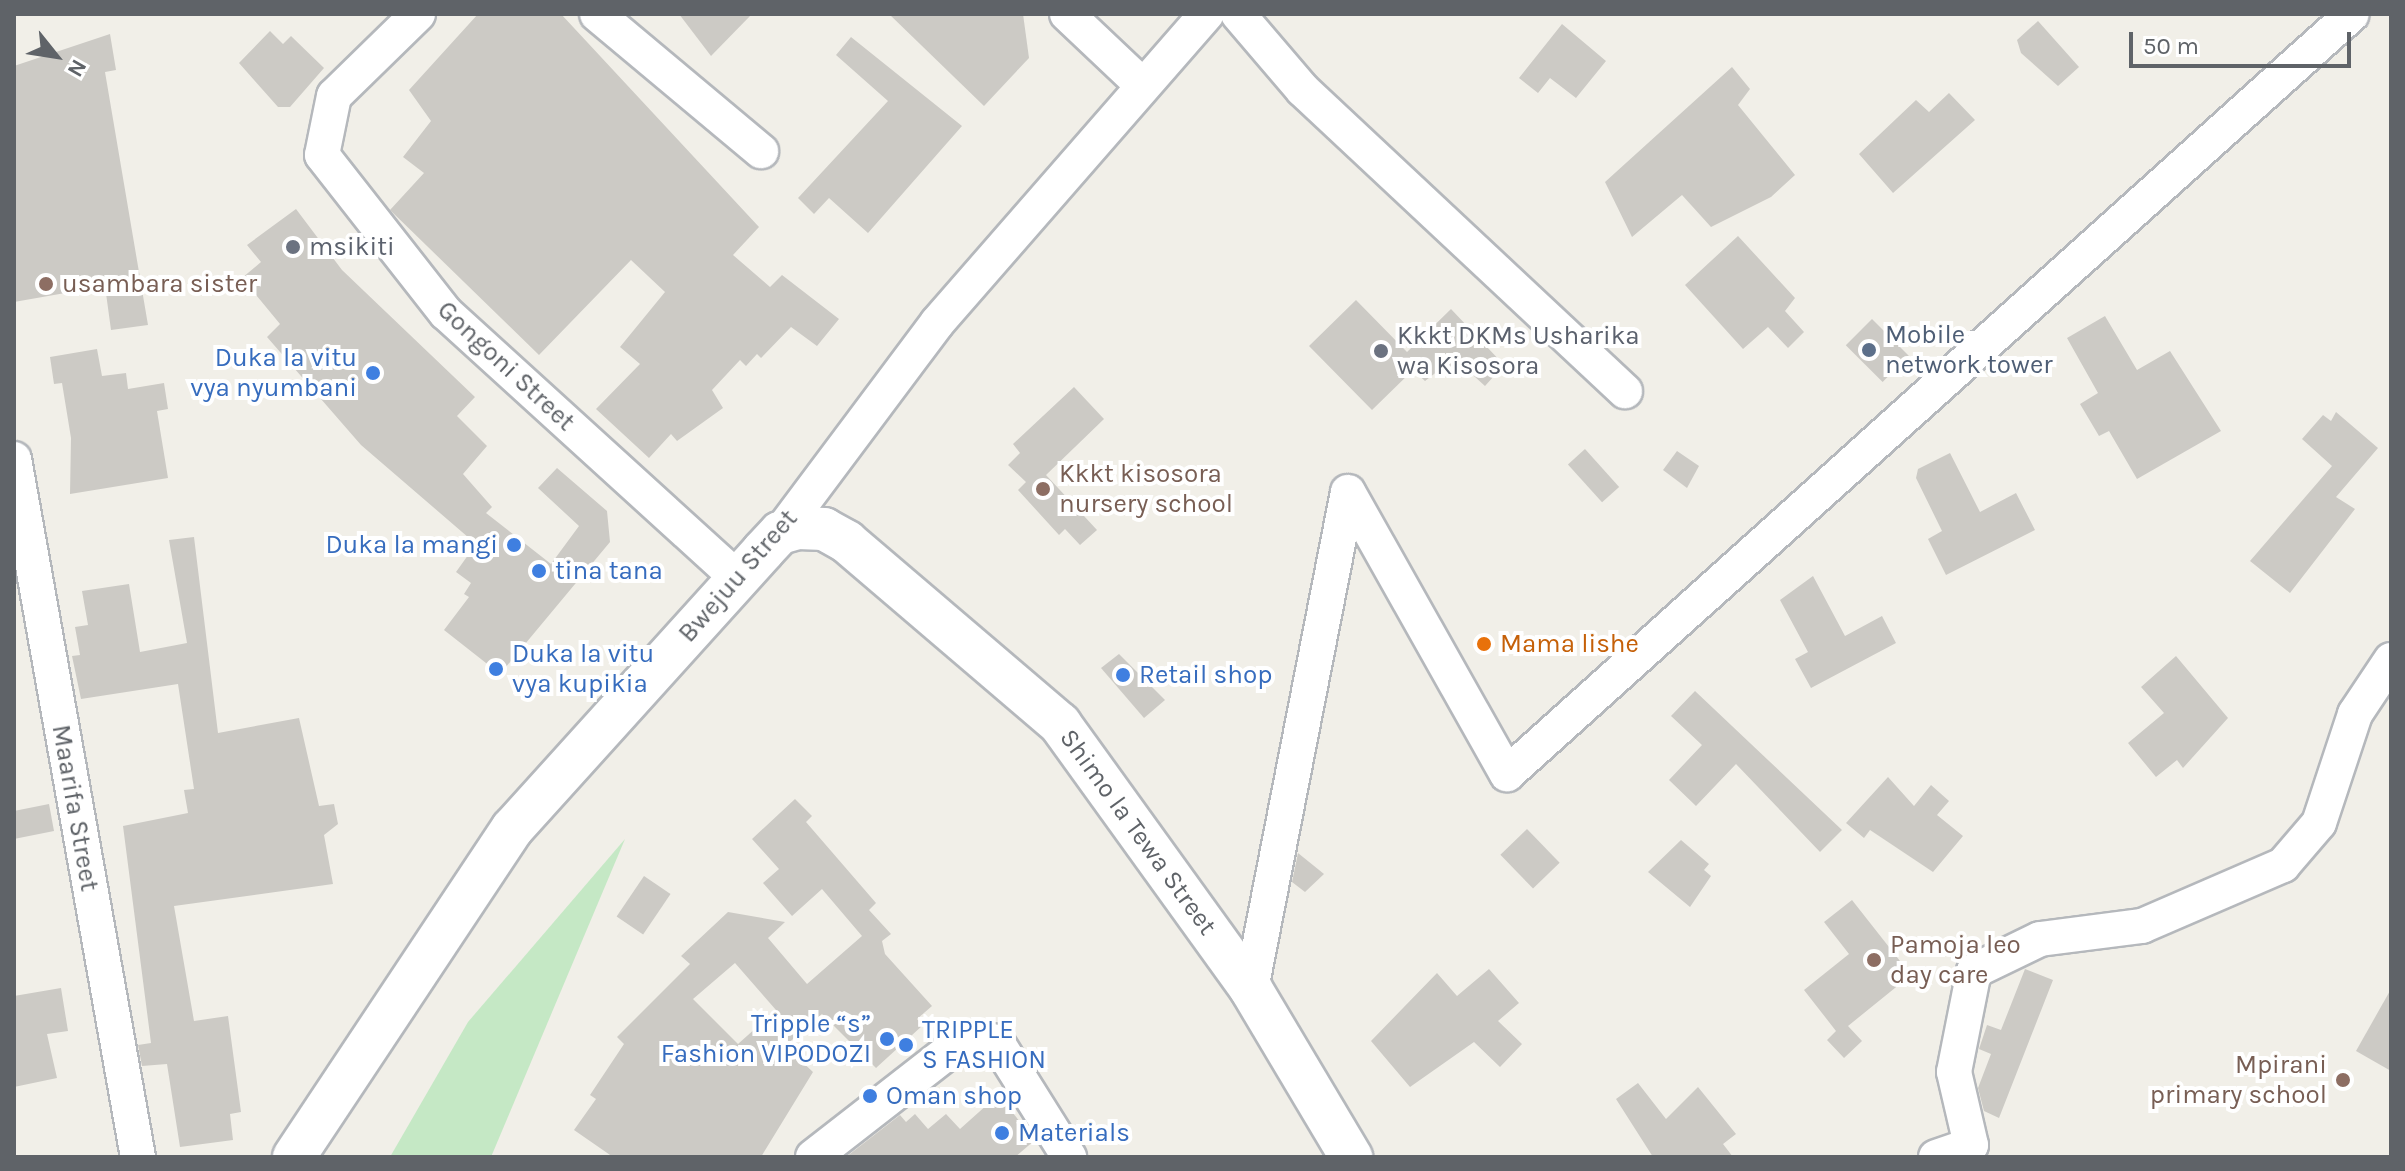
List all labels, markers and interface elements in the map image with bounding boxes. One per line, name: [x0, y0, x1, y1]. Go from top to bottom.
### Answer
north arrow: [16, 16, 96, 96]
scale bar: [2133, 16, 2355, 66]
text: 50 m: [2143, 32, 2199, 60]
text: N: [62, 55, 92, 81]
place label: msikiti: [309, 231, 395, 263]
marker: msikiti: [284, 238, 302, 256]
place label: usambara sister: [62, 268, 257, 300]
marker: usambara sister: [37, 275, 55, 293]
street label: Gongoni Street: [431, 294, 581, 438]
place label: Mobile network tower: [1885, 319, 2053, 380]
place label: Kkkt DKMs Usharika wa Kisosora: [1397, 320, 1640, 382]
marker: Mobile network tower: [1860, 341, 1878, 359]
place label: Duka la vitu vya nyumbani: [190, 342, 357, 404]
marker: Kkkt DKMs Usharika wa Kisosora: [1372, 342, 1390, 360]
marker: Duka la vitu vya nyumbani: [364, 364, 382, 382]
place label: Kkkt kisosora nursery school: [1059, 458, 1233, 520]
marker: Kkkt kisosora nursery school: [1034, 480, 1052, 498]
street label: Bwejuu Street: [672, 503, 804, 649]
place label: Duka la mangi: [325, 529, 498, 561]
marker: Duka la mangi: [505, 536, 523, 554]
place label: tina tana: [555, 555, 663, 587]
marker: tina tana: [530, 562, 548, 580]
place label: Mama lishe: [1500, 628, 1639, 660]
marker: Mama lishe: [1475, 635, 1493, 653]
place label: Duka la vitu vya kupikia: [512, 638, 654, 700]
place label: Retail shop: [1139, 659, 1272, 691]
marker: Duka la vitu vya kupikia: [487, 660, 505, 678]
marker: Retail shop: [1114, 666, 1132, 684]
street label: Maarifa Street: [45, 722, 105, 894]
street label: Shimo la Tewa Street: [1053, 723, 1223, 941]
place label: Pamoja leo day care: [1890, 929, 2021, 990]
marker: Pamoja leo day care: [1865, 951, 1883, 969]
place label: Tripple “s” Fashion VIPODOZI: [661, 1008, 871, 1070]
place label: TRIPPLE S FASHION: [922, 1014, 1046, 1076]
marker: Tripple “s” Fashion VIPODOZI: [878, 1030, 896, 1048]
marker: TRIPPLE S FASHION: [897, 1036, 915, 1054]
place label: Mpirani primary school: [2150, 1049, 2327, 1110]
marker: Mpirani primary school: [2334, 1071, 2352, 1089]
place label: Oman shop: [886, 1080, 1022, 1112]
marker: Oman shop: [861, 1087, 879, 1105]
place label: Materials: [1018, 1117, 1130, 1149]
marker: Materials: [993, 1124, 1011, 1142]

